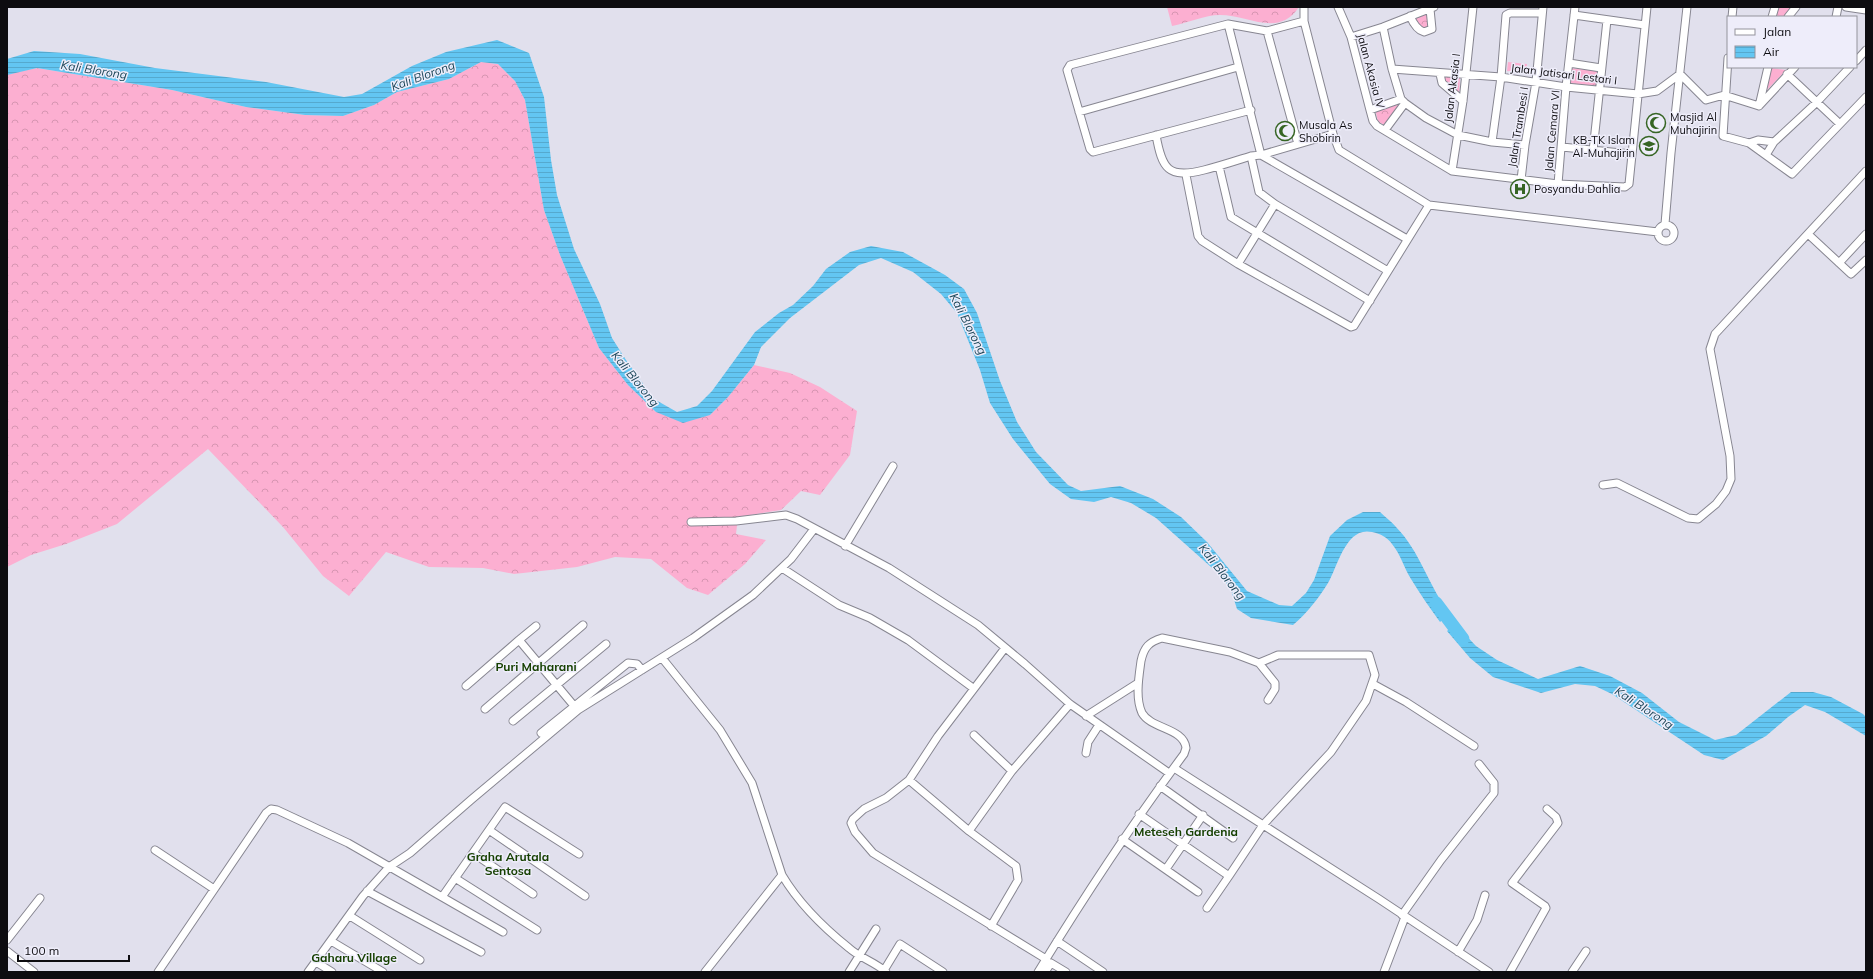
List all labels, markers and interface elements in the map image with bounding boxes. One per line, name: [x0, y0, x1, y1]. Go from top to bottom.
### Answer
legend: [1727, 16, 1857, 68]
text: Jalan: [1763, 24, 1791, 39]
street label: Jalan Akasia IV: [1354, 32, 1388, 110]
text: Air: [1763, 44, 1780, 59]
street label: Jalan Akasia I: [1441, 53, 1463, 123]
water label: Kali Blorong: [60, 57, 128, 82]
water label: Kali Blorong: [389, 57, 457, 94]
street label: Jalan Jatisari Lestari I: [1510, 61, 1618, 87]
street label: Jalan Trambesi I: [1505, 86, 1531, 168]
street label: Jalan Cemara VI: [1541, 90, 1563, 172]
place label: Masjid Al Muhajirin: [1670, 110, 1717, 137]
mosque icon: Masjid Al Muhajirin: [1645, 112, 1667, 134]
place label: Musala As Shobirin: [1299, 118, 1352, 145]
mosque icon: Musala As Shobirin: [1274, 120, 1296, 142]
place label: KB-TK Islam Al-Muhajirin: [1572, 133, 1635, 160]
school or university icon: KB-TK Islam Al-Muhajirin: [1638, 135, 1660, 157]
hospital icon: Posyandu Dahlia: [1509, 178, 1531, 200]
place label: Posyandu Dahlia: [1534, 182, 1620, 196]
water label: Kali Blorong: [947, 291, 990, 357]
water label: Kali Blorong: [609, 348, 662, 409]
water label: Kali Blorong: [1196, 541, 1249, 603]
district label: Puri Maharani: [495, 659, 577, 674]
water label: Kali Blorong: [1612, 683, 1676, 732]
district label: Meteseh Gardenia: [1134, 824, 1238, 839]
district label: Graha Arutala Sentosa: [467, 849, 549, 878]
scale bar: [18, 937, 129, 963]
text: 100 m: [24, 943, 59, 958]
district label: Gaharu Village: [311, 950, 397, 965]

